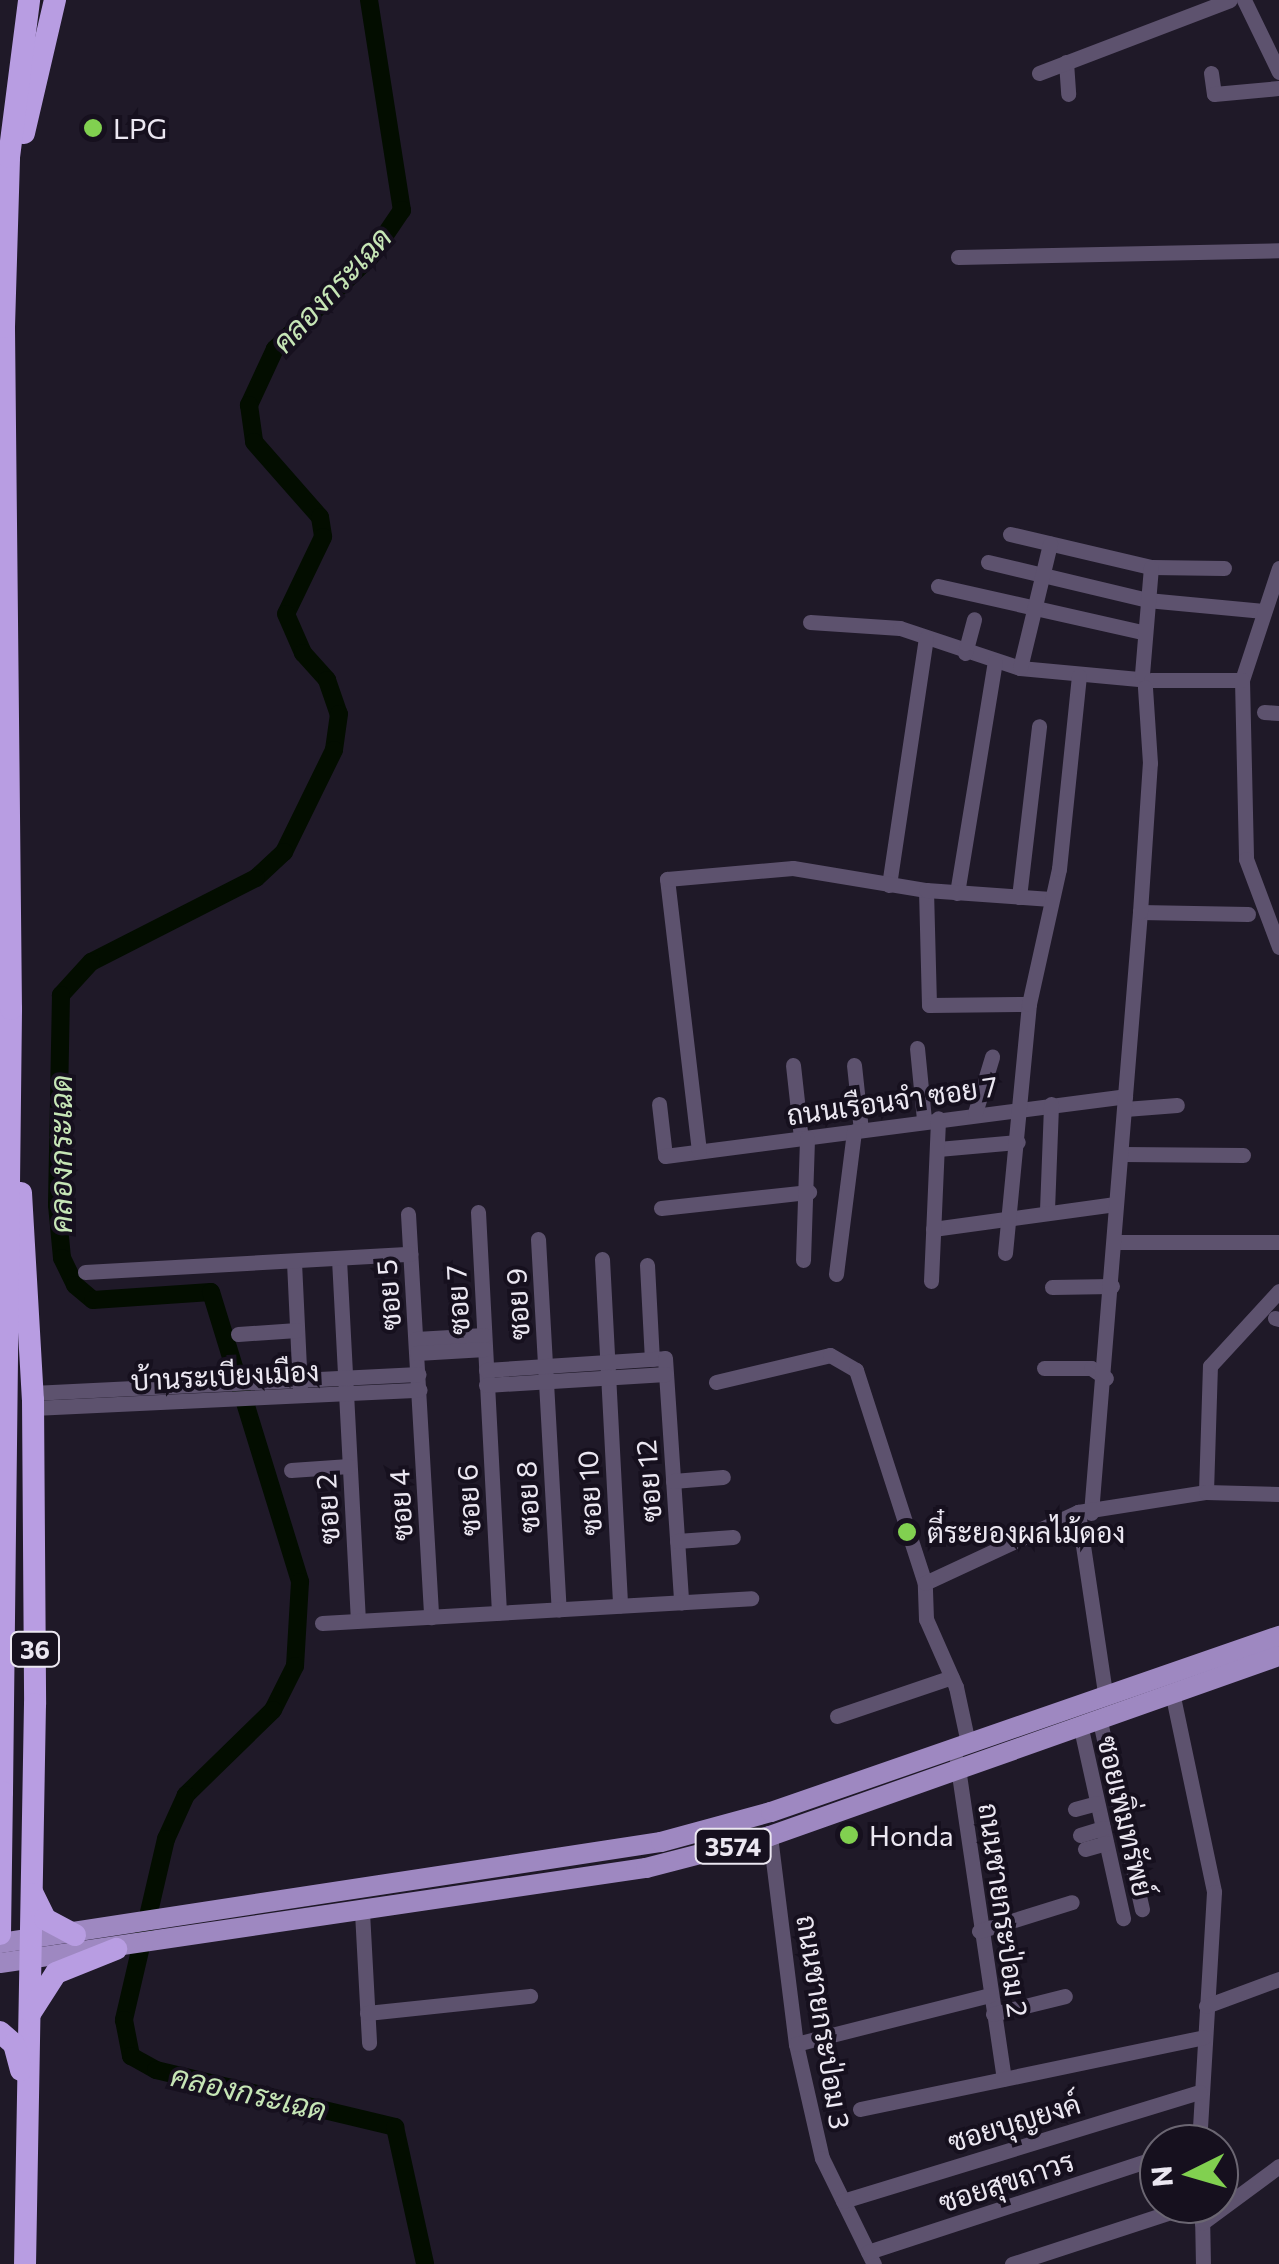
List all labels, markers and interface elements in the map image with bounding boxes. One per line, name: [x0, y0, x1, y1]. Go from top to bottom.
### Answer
place label: LPG: [113, 111, 167, 145]
marker: LPG: [82, 117, 104, 139]
water label: คลองกระเฉด: [264, 219, 398, 359]
street label: ถนนเรือนจำ ซอย 7: [784, 1069, 1000, 1131]
water label: คลองกระเฉด: [42, 1075, 78, 1233]
street label: ซอย 5: [369, 1258, 407, 1332]
street label: ซอย 7: [438, 1264, 476, 1336]
street label: ซอย 9: [498, 1267, 536, 1341]
street label: บ้านระเบียงเมือง: [130, 1353, 320, 1397]
street label: ซอย 12: [628, 1439, 668, 1523]
street label: ซอย 10: [570, 1450, 608, 1536]
street label: ซอย 8: [508, 1460, 546, 1534]
street label: ซอย 6: [449, 1463, 487, 1537]
street label: ซอย 4: [381, 1468, 419, 1542]
street label: ซอย 2: [308, 1473, 346, 1545]
place label: ตี๋ระยองผลไม้ดอง: [927, 1515, 1125, 1549]
marker: ตี๋ระยองผลไม้ดอง: [896, 1521, 918, 1543]
road number: 36: [10, 1629, 60, 1669]
street label: ซอยเพิ่มทรัพย์: [1091, 1732, 1161, 1900]
street label: ถนนชายกระป่อม 2: [972, 1801, 1036, 2019]
place label: Honda: [869, 1818, 954, 1852]
marker: Honda: [838, 1824, 860, 1846]
road number: 3574: [693, 1826, 773, 1866]
street label: ถนนชายกระป่อม 3: [790, 1912, 858, 2132]
water label: คลองกระเฉด: [168, 2057, 330, 2127]
street label: ซอยบุญยงค์: [944, 2086, 1084, 2158]
north arrow: [1139, 2124, 1239, 2224]
street label: ซอยสุขถาวร: [934, 2143, 1078, 2219]
text: N: [1143, 2164, 1179, 2188]

